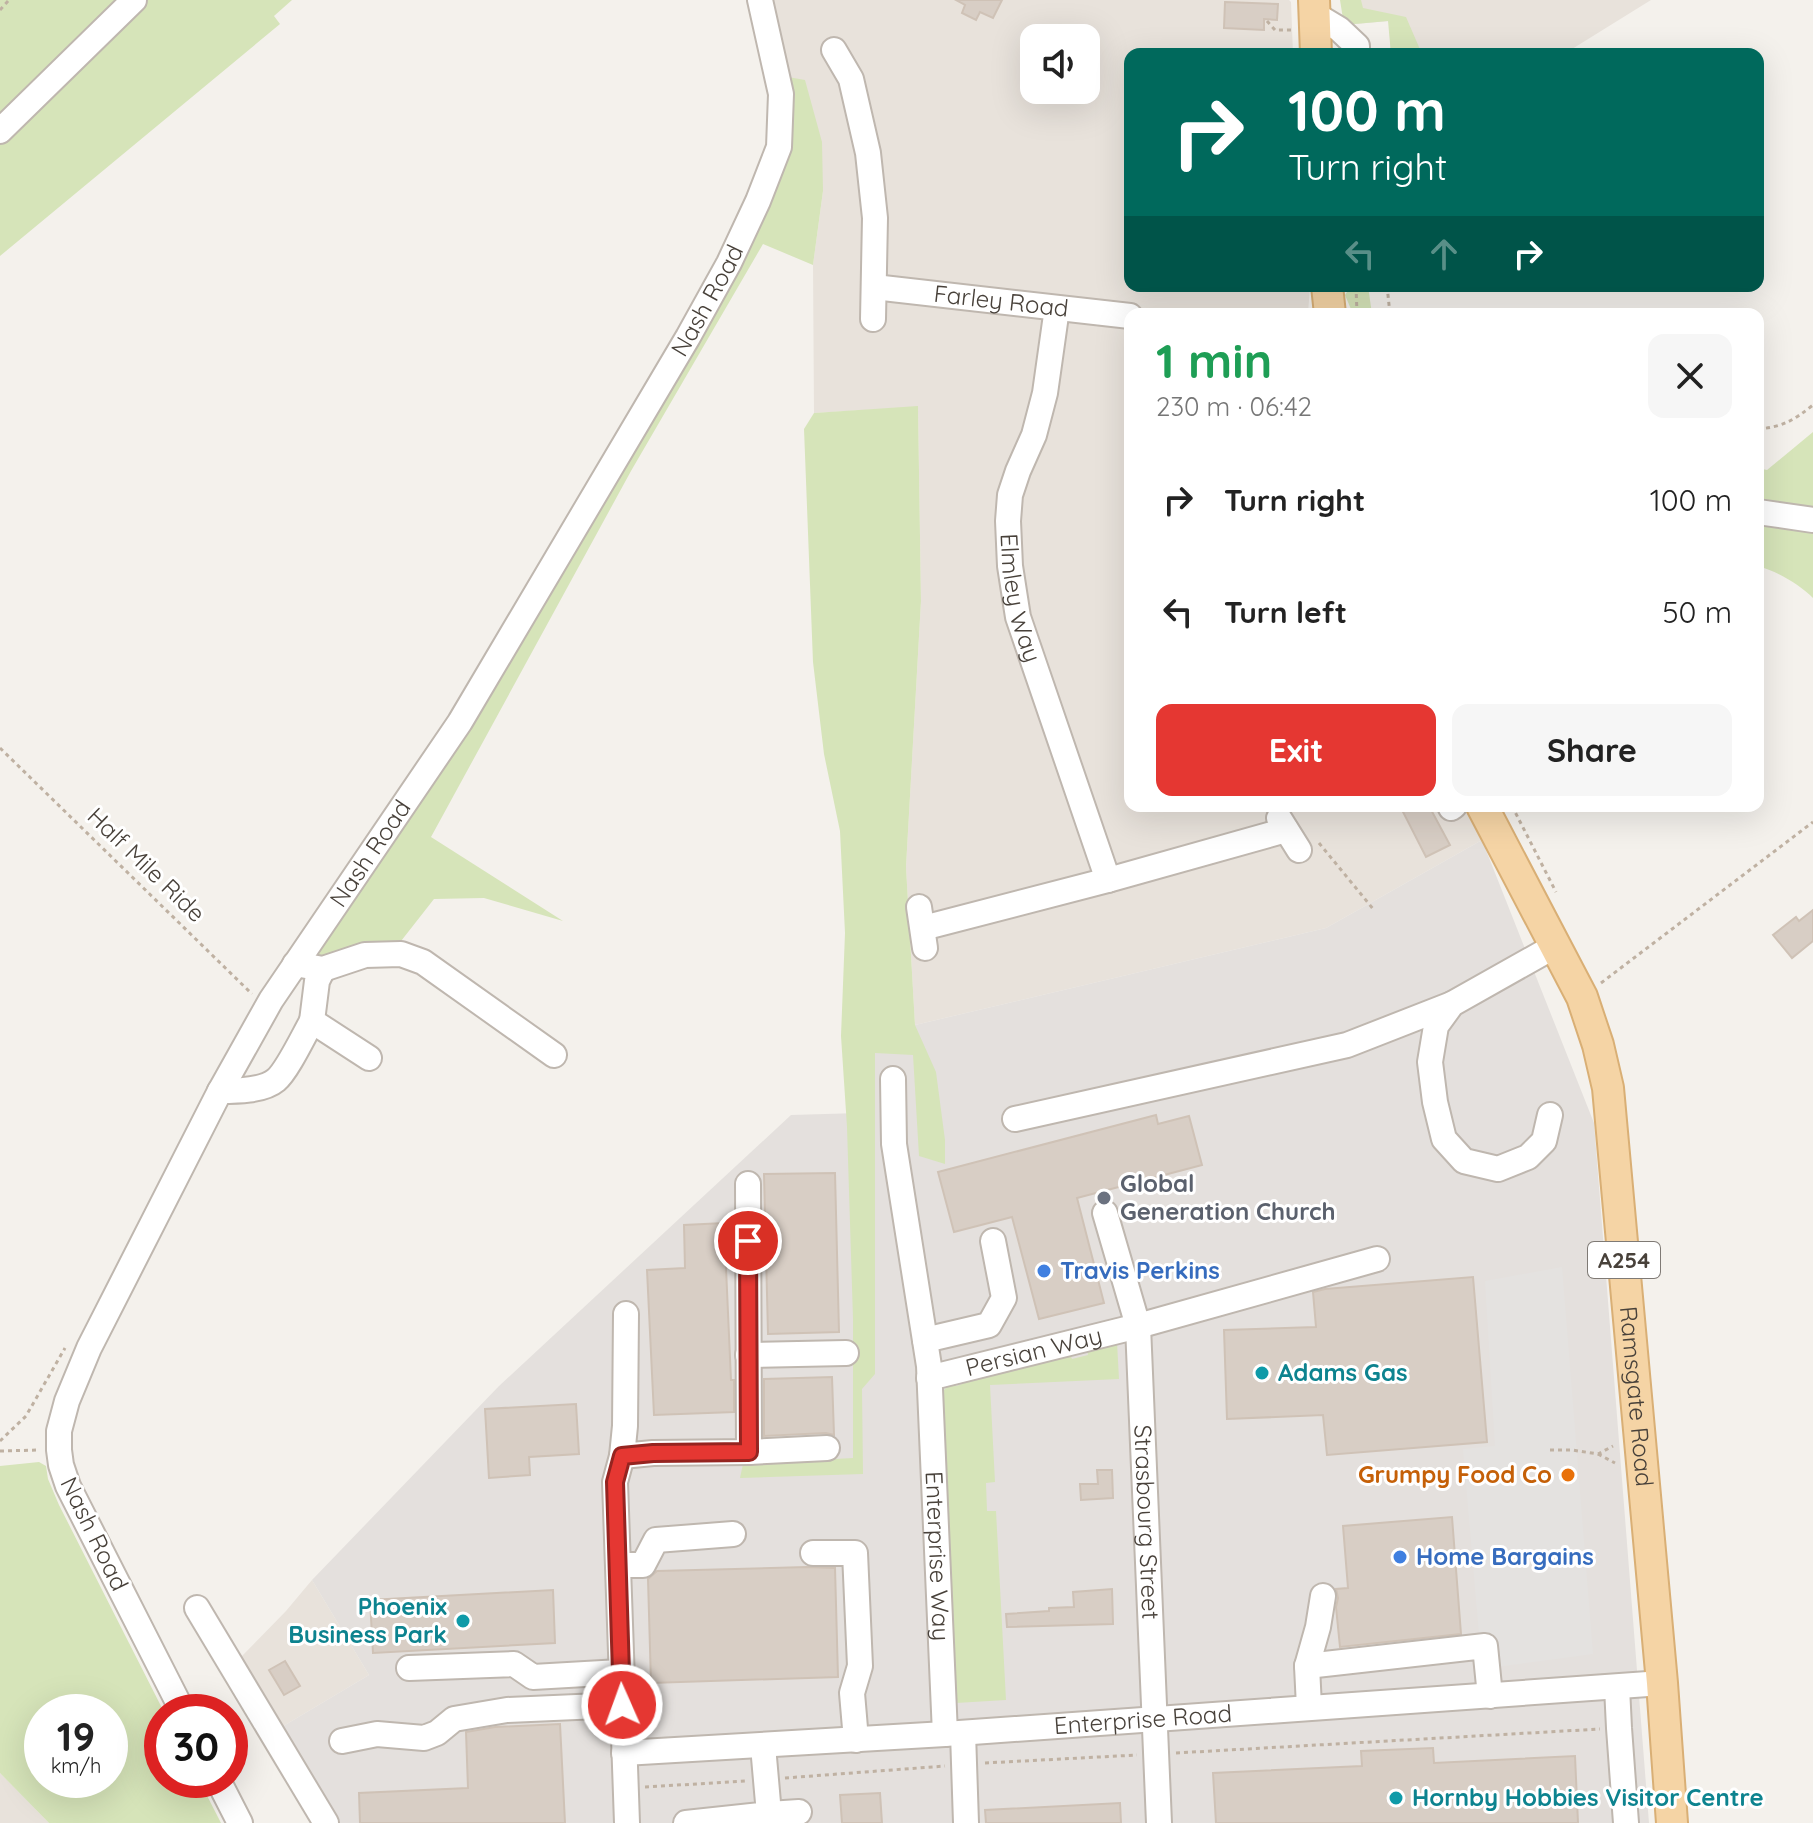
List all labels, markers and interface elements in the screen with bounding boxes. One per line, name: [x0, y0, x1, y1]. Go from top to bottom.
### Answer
map controls: [1020, 24, 1100, 104]
button: sound: [1020, 24, 1100, 104]
text: 100 m: [1288, 75, 1446, 145]
icon: right: [1156, 80, 1260, 184]
text: Turn right: [1288, 144, 1447, 189]
icon: left: [1338, 232, 1382, 276]
icon: ahead: [1422, 232, 1466, 276]
icon: right: [1506, 232, 1550, 276]
street label: Nash Road: [664, 240, 749, 362]
street label: Farley Road: [932, 278, 1070, 323]
text: 1 min: [1156, 330, 1272, 390]
button: close: [1648, 334, 1732, 418]
text: 230 m · 06:42: [1156, 390, 1312, 423]
icon: right: [1156, 478, 1200, 522]
text: Turn right: [1224, 481, 1365, 519]
text: 100 m: [1650, 481, 1732, 519]
street label: Elmley Way: [995, 533, 1048, 666]
icon: left: [1156, 590, 1200, 634]
text: Turn left: [1224, 593, 1347, 631]
text: 50 m: [1662, 593, 1732, 631]
button: Exit: [1156, 704, 1436, 796]
button: Share: [1452, 704, 1732, 796]
street label: Nash Road: [323, 794, 417, 912]
street label: Half Mile Ride: [82, 801, 212, 928]
place label: Global Generation Church: [1120, 1168, 1336, 1226]
marker: Global Generation Church: [1095, 1189, 1113, 1207]
pin: [714, 1207, 782, 1275]
icon: arrive: [726, 1219, 770, 1263]
road number: A254: [1588, 1242, 1660, 1278]
place label: Travis Perkins: [1060, 1255, 1220, 1285]
marker: Travis Perkins: [1035, 1262, 1053, 1280]
street label: Ramsgate Road: [1614, 1305, 1660, 1488]
street label: Persian Way: [962, 1320, 1105, 1382]
place label: Adams Gas: [1278, 1357, 1408, 1387]
marker: Adams Gas: [1253, 1364, 1271, 1382]
street label: Strasbourg Street: [1128, 1424, 1166, 1620]
place label: Grumpy Food Co: [1358, 1459, 1552, 1489]
marker: Grumpy Food Co: [1559, 1466, 1577, 1484]
street label: Enterprise Way: [920, 1471, 957, 1642]
street label: Nash Road: [54, 1472, 135, 1595]
place label: Home Bargains: [1416, 1541, 1594, 1571]
marker: Home Bargains: [1391, 1548, 1409, 1566]
place label: Phoenix Business Park: [288, 1591, 447, 1649]
marker: Phoenix Business Park: [454, 1612, 472, 1630]
position arrow: [580, 1663, 664, 1747]
speed limit sign: 30: [144, 1694, 248, 1798]
street label: Enterprise Road: [1053, 1698, 1233, 1740]
text: 19: [57, 1711, 95, 1761]
text: km/h: [51, 1753, 101, 1778]
place label: Hornby Hobbies Visitor Centre: [1412, 1782, 1764, 1812]
marker: Hornby Hobbies Visitor Centre: [1387, 1789, 1405, 1807]

